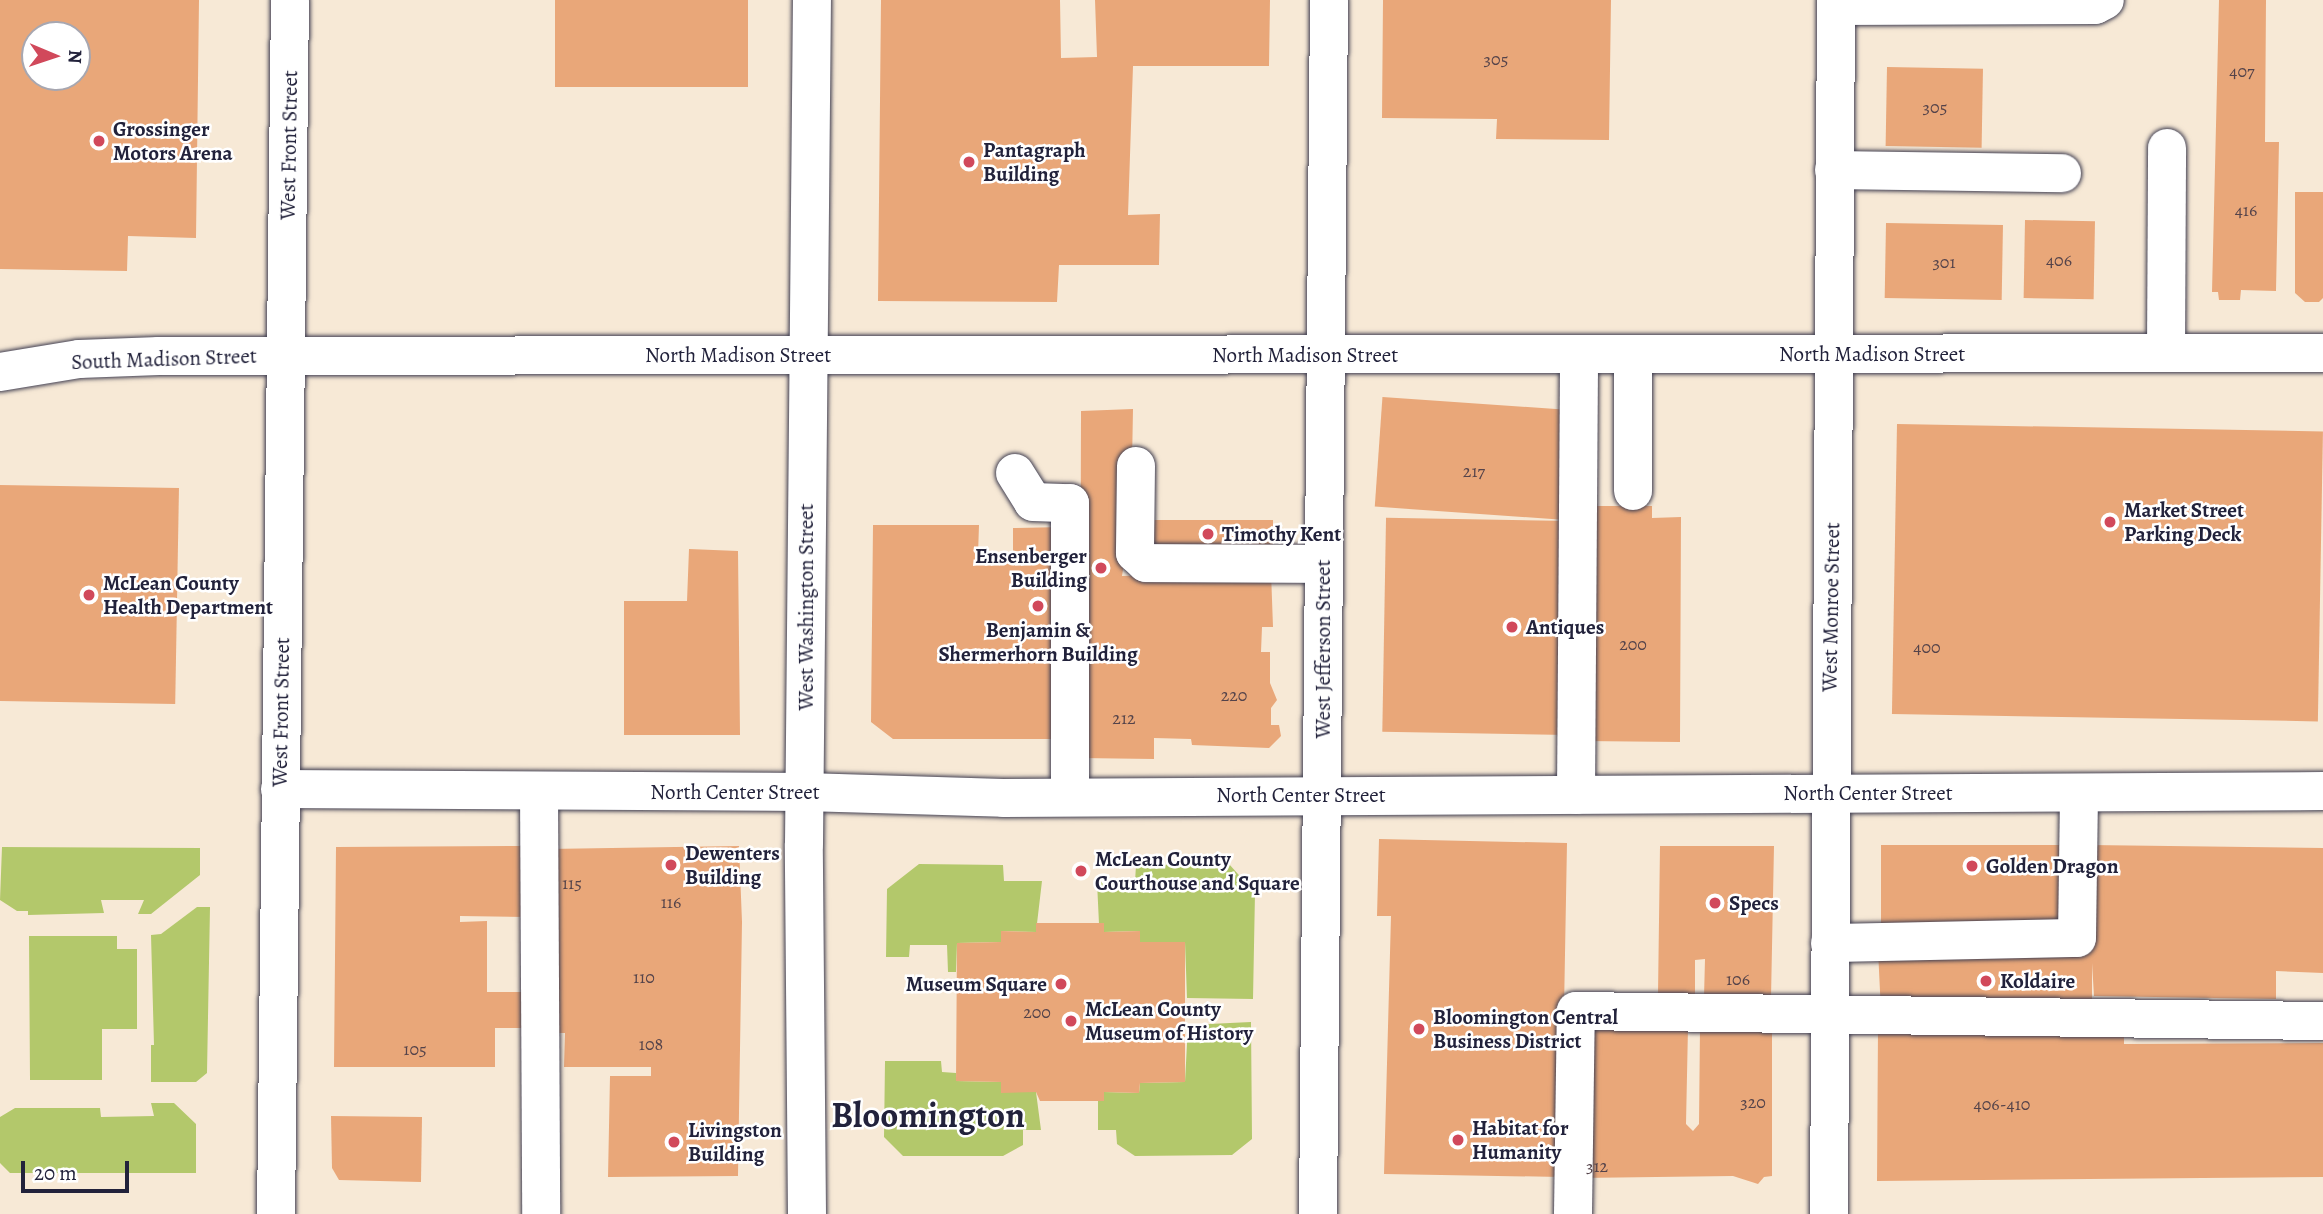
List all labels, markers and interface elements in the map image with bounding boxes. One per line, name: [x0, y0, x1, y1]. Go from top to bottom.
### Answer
north arrow: [21, 21, 91, 91]
house number: 305: [1484, 48, 1508, 70]
text: N: [62, 49, 88, 64]
house number: 407: [2229, 60, 2255, 82]
street label: West Front Street: [275, 70, 303, 220]
house number: 305: [1923, 96, 1947, 118]
place label: Grossinger Motors Arena: [113, 116, 233, 166]
marker: Grossinger Motors Arena: [91, 133, 107, 149]
place label: Pantagraph Building: [983, 137, 1086, 187]
marker: Pantagraph Building: [961, 154, 977, 170]
house number: 416: [2235, 199, 2257, 221]
house number: 406: [2046, 249, 2072, 271]
house number: 301: [1932, 251, 1956, 273]
street label: North Madison Street: [1779, 341, 1965, 367]
street label: North Madison Street: [645, 342, 831, 368]
street label: North Madison Street: [1212, 342, 1398, 368]
street label: South Madison Street: [71, 343, 257, 375]
house number: 217: [1463, 460, 1485, 482]
place label: Market Street Parking Deck: [2124, 497, 2244, 547]
street label: West Washington Street: [793, 504, 819, 710]
marker: Market Street Parking Deck: [2102, 514, 2118, 530]
place label: Timothy Kent: [1222, 521, 1341, 547]
street label: West Monroe Street: [1817, 522, 1845, 692]
marker: Timothy Kent: [1200, 526, 1216, 542]
place label: Ensenberger Building: [975, 543, 1087, 593]
marker: Ensenberger Building: [1093, 560, 1109, 576]
street label: West Jefferson Street: [1310, 560, 1336, 738]
place label: McLean County Health Department: [103, 570, 273, 620]
marker: McLean County Health Department: [81, 587, 97, 603]
marker: Benjamin & Shermerhorn Building: [1030, 598, 1046, 614]
place label: Antiques: [1526, 614, 1604, 640]
place label: Benjamin & Shermerhorn Building: [938, 617, 1138, 667]
marker: Antiques: [1504, 619, 1520, 635]
house number: 200: [1619, 633, 1647, 655]
house number: 400: [1913, 636, 1941, 658]
street label: West Front Street: [267, 637, 295, 787]
house number: 220: [1221, 684, 1247, 706]
house number: 212: [1112, 707, 1136, 729]
street label: North Center Street: [650, 779, 820, 805]
street label: North Center Street: [1783, 780, 1953, 806]
street label: North Center Street: [1216, 782, 1386, 808]
place label: Dewenters Building: [685, 840, 780, 890]
place label: McLean County Courthouse and Square: [1095, 846, 1300, 896]
place label: Golden Dragon: [1986, 853, 2118, 879]
marker: Dewenters Building: [663, 857, 679, 873]
marker: Golden Dragon: [1964, 858, 1980, 874]
marker: McLean County Courthouse and Square: [1073, 863, 1089, 879]
house number: 115: [562, 872, 582, 894]
place label: Specs: [1729, 890, 1779, 916]
house number: 116: [661, 891, 681, 913]
marker: Specs: [1707, 895, 1723, 911]
house number: 110: [633, 966, 655, 988]
house number: 106: [1726, 968, 1750, 990]
place label: Koldaire: [2000, 968, 2075, 994]
place label: Museum Square: [906, 971, 1047, 997]
marker: Koldaire: [1978, 973, 1994, 989]
marker: Museum Square: [1053, 976, 1069, 992]
place label: McLean County Museum of History: [1085, 996, 1253, 1046]
house number: 200: [1023, 1001, 1051, 1023]
place label: Bloomington Central Business District: [1433, 1004, 1618, 1054]
marker: McLean County Museum of History: [1063, 1013, 1079, 1029]
marker: Bloomington Central Business District: [1411, 1021, 1427, 1037]
house number: 108: [639, 1033, 663, 1055]
house number: 105: [403, 1038, 427, 1060]
house number: 320: [1740, 1091, 1766, 1113]
house number: 406-410: [1974, 1093, 2030, 1115]
district label: Bloomington: [831, 1094, 1025, 1136]
place label: Habitat for Humanity: [1472, 1115, 1569, 1165]
place label: Livingston Building: [688, 1117, 782, 1167]
marker: Habitat for Humanity: [1450, 1132, 1466, 1148]
marker: Livingston Building: [666, 1134, 682, 1150]
scale bar: [24, 1148, 133, 1192]
house number: 312: [1586, 1155, 1608, 1177]
text: 20 m: [34, 1159, 77, 1187]

